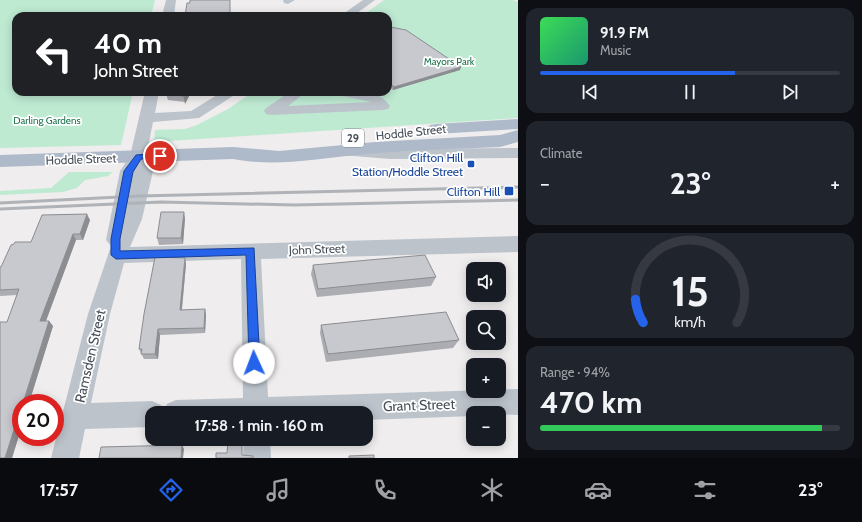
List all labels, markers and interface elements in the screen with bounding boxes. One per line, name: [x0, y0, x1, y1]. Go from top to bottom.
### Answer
text: 91.9 FM: [600, 24, 649, 42]
text: 40 m: [94, 26, 162, 60]
icon: left: [28, 28, 80, 80]
text: Music: [600, 42, 631, 58]
park label: Mayors Park: [424, 55, 475, 68]
text: John Street: [94, 60, 178, 82]
icon: previous: [579, 81, 601, 103]
icon: pause: [679, 81, 701, 103]
icon: next: [779, 81, 801, 103]
park label: Darling Gardens: [13, 114, 81, 127]
street label: Hoddle Street: [375, 121, 447, 143]
road number: 29: [342, 129, 364, 147]
pin: [143, 139, 177, 173]
icon: arrive: [149, 145, 171, 167]
text: Climate: [540, 145, 582, 161]
street label: Hoddle Street: [45, 150, 117, 168]
place label: Clifton Hill Station/Hoddle Street: [352, 150, 463, 179]
marker: Clifton Hill Station/Hoddle Street: [466, 159, 476, 169]
text: 23°: [670, 165, 710, 202]
text: −: [540, 170, 550, 197]
text: +: [830, 170, 840, 197]
place label: Clifton Hill: [447, 184, 500, 199]
marker: Clifton Hill: [503, 185, 515, 197]
street label: John Street: [288, 241, 345, 258]
map controls: [466, 262, 506, 446]
button: sound: [466, 262, 506, 302]
text: 15: [671, 266, 709, 316]
street label: Ramsden Street: [71, 307, 110, 404]
button: search: [466, 310, 506, 350]
text: km/h: [674, 313, 706, 331]
position arrow: [233, 342, 275, 384]
button: +: [466, 358, 506, 398]
text: Range · 94%: [540, 364, 610, 380]
text: 470 km: [540, 384, 642, 421]
speed limit sign: 20: [12, 394, 64, 446]
street label: Grant Street: [383, 395, 456, 415]
button: −: [466, 406, 506, 446]
text: 17:58 · 1 min · 160 m: [195, 417, 323, 435]
icon: directions: [157, 476, 185, 504]
icon: music: [264, 476, 292, 504]
icon: phone: [371, 476, 399, 504]
icon: climate: [478, 476, 506, 504]
icon: car: [584, 476, 612, 504]
icon: filters: [691, 476, 719, 504]
text: 17:57: [39, 479, 78, 501]
text: 23°: [798, 479, 823, 501]

